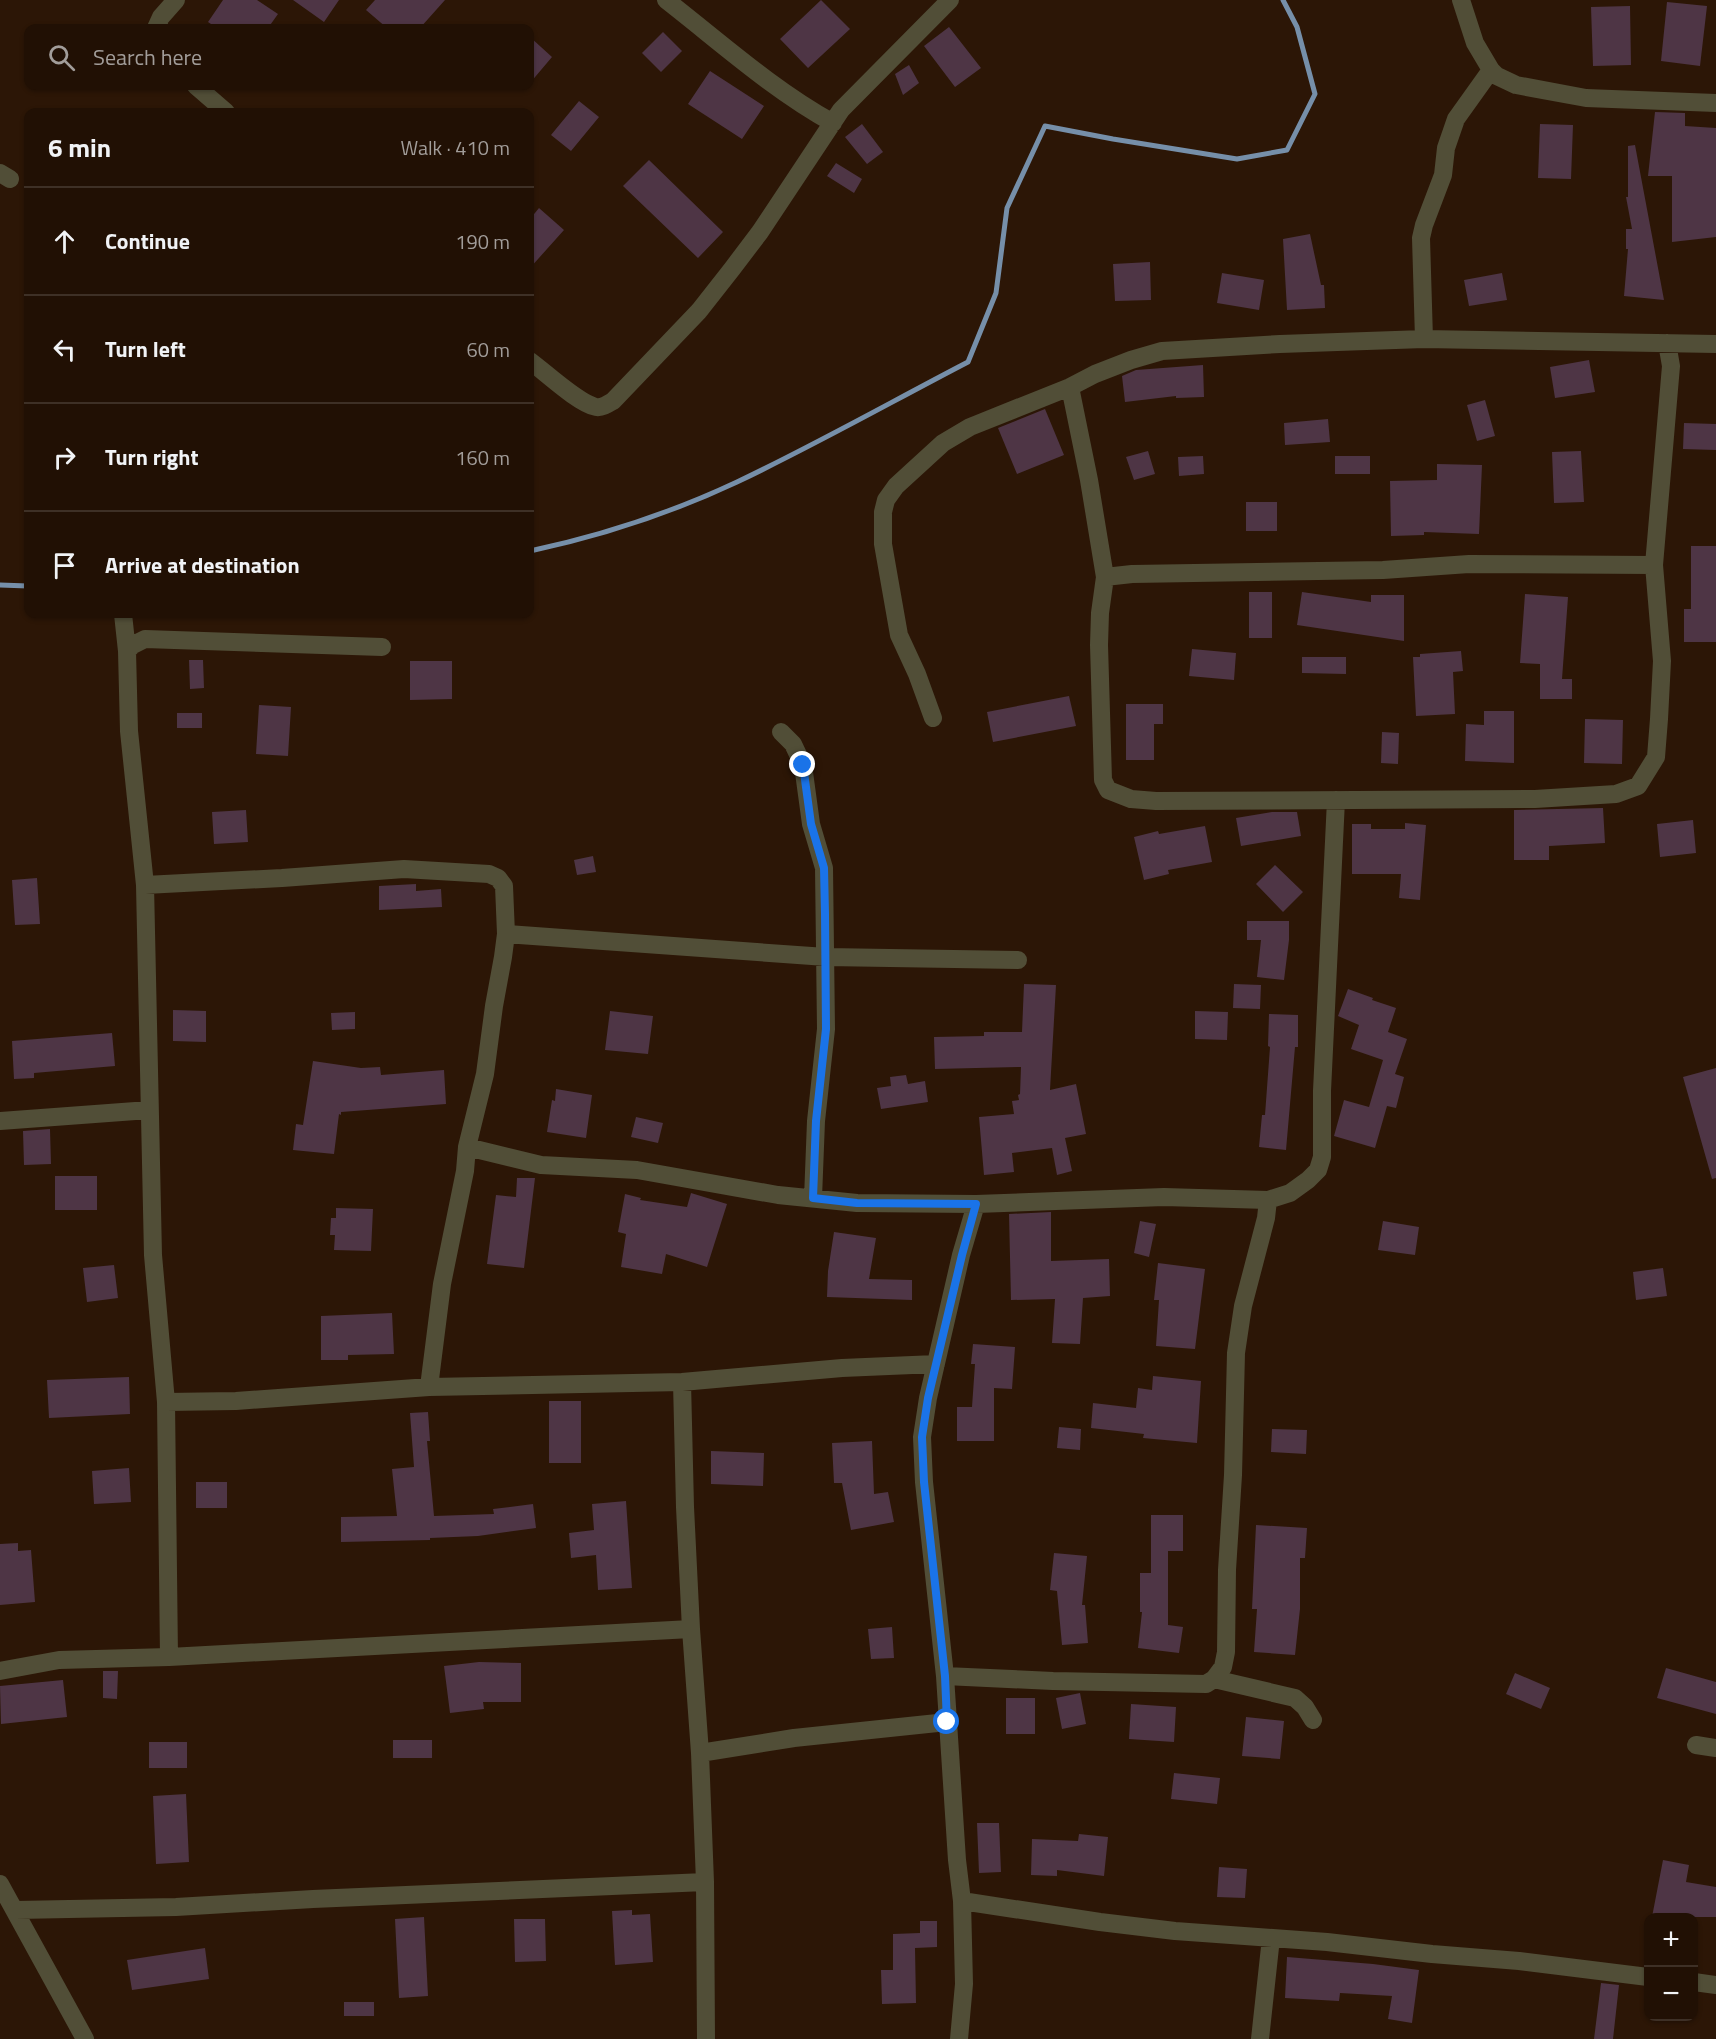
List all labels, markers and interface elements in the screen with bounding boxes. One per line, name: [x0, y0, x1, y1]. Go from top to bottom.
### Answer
search box: [24, 24, 534, 90]
text: Search here: [93, 40, 202, 74]
icon: search: [45, 41, 78, 74]
text: 6 min: [48, 128, 111, 167]
text: Walk · 410 m: [401, 132, 510, 163]
text: Continue: [105, 224, 190, 258]
icon: ahead: [48, 225, 81, 258]
text: 190 m: [455, 226, 510, 257]
text: Turn left: [105, 332, 186, 366]
icon: left: [48, 333, 81, 366]
text: 60 m: [466, 334, 510, 365]
text: Turn right: [105, 440, 199, 474]
icon: right: [48, 441, 81, 474]
text: 160 m: [455, 442, 510, 473]
text: Arrive at destination: [105, 548, 300, 582]
icon: arrive: [48, 549, 81, 582]
route end: [789, 751, 815, 777]
route start: [933, 1708, 959, 1734]
map controls: [1644, 1913, 1698, 2021]
button: +: [1644, 1913, 1698, 1967]
button: −: [1644, 1967, 1698, 2021]

